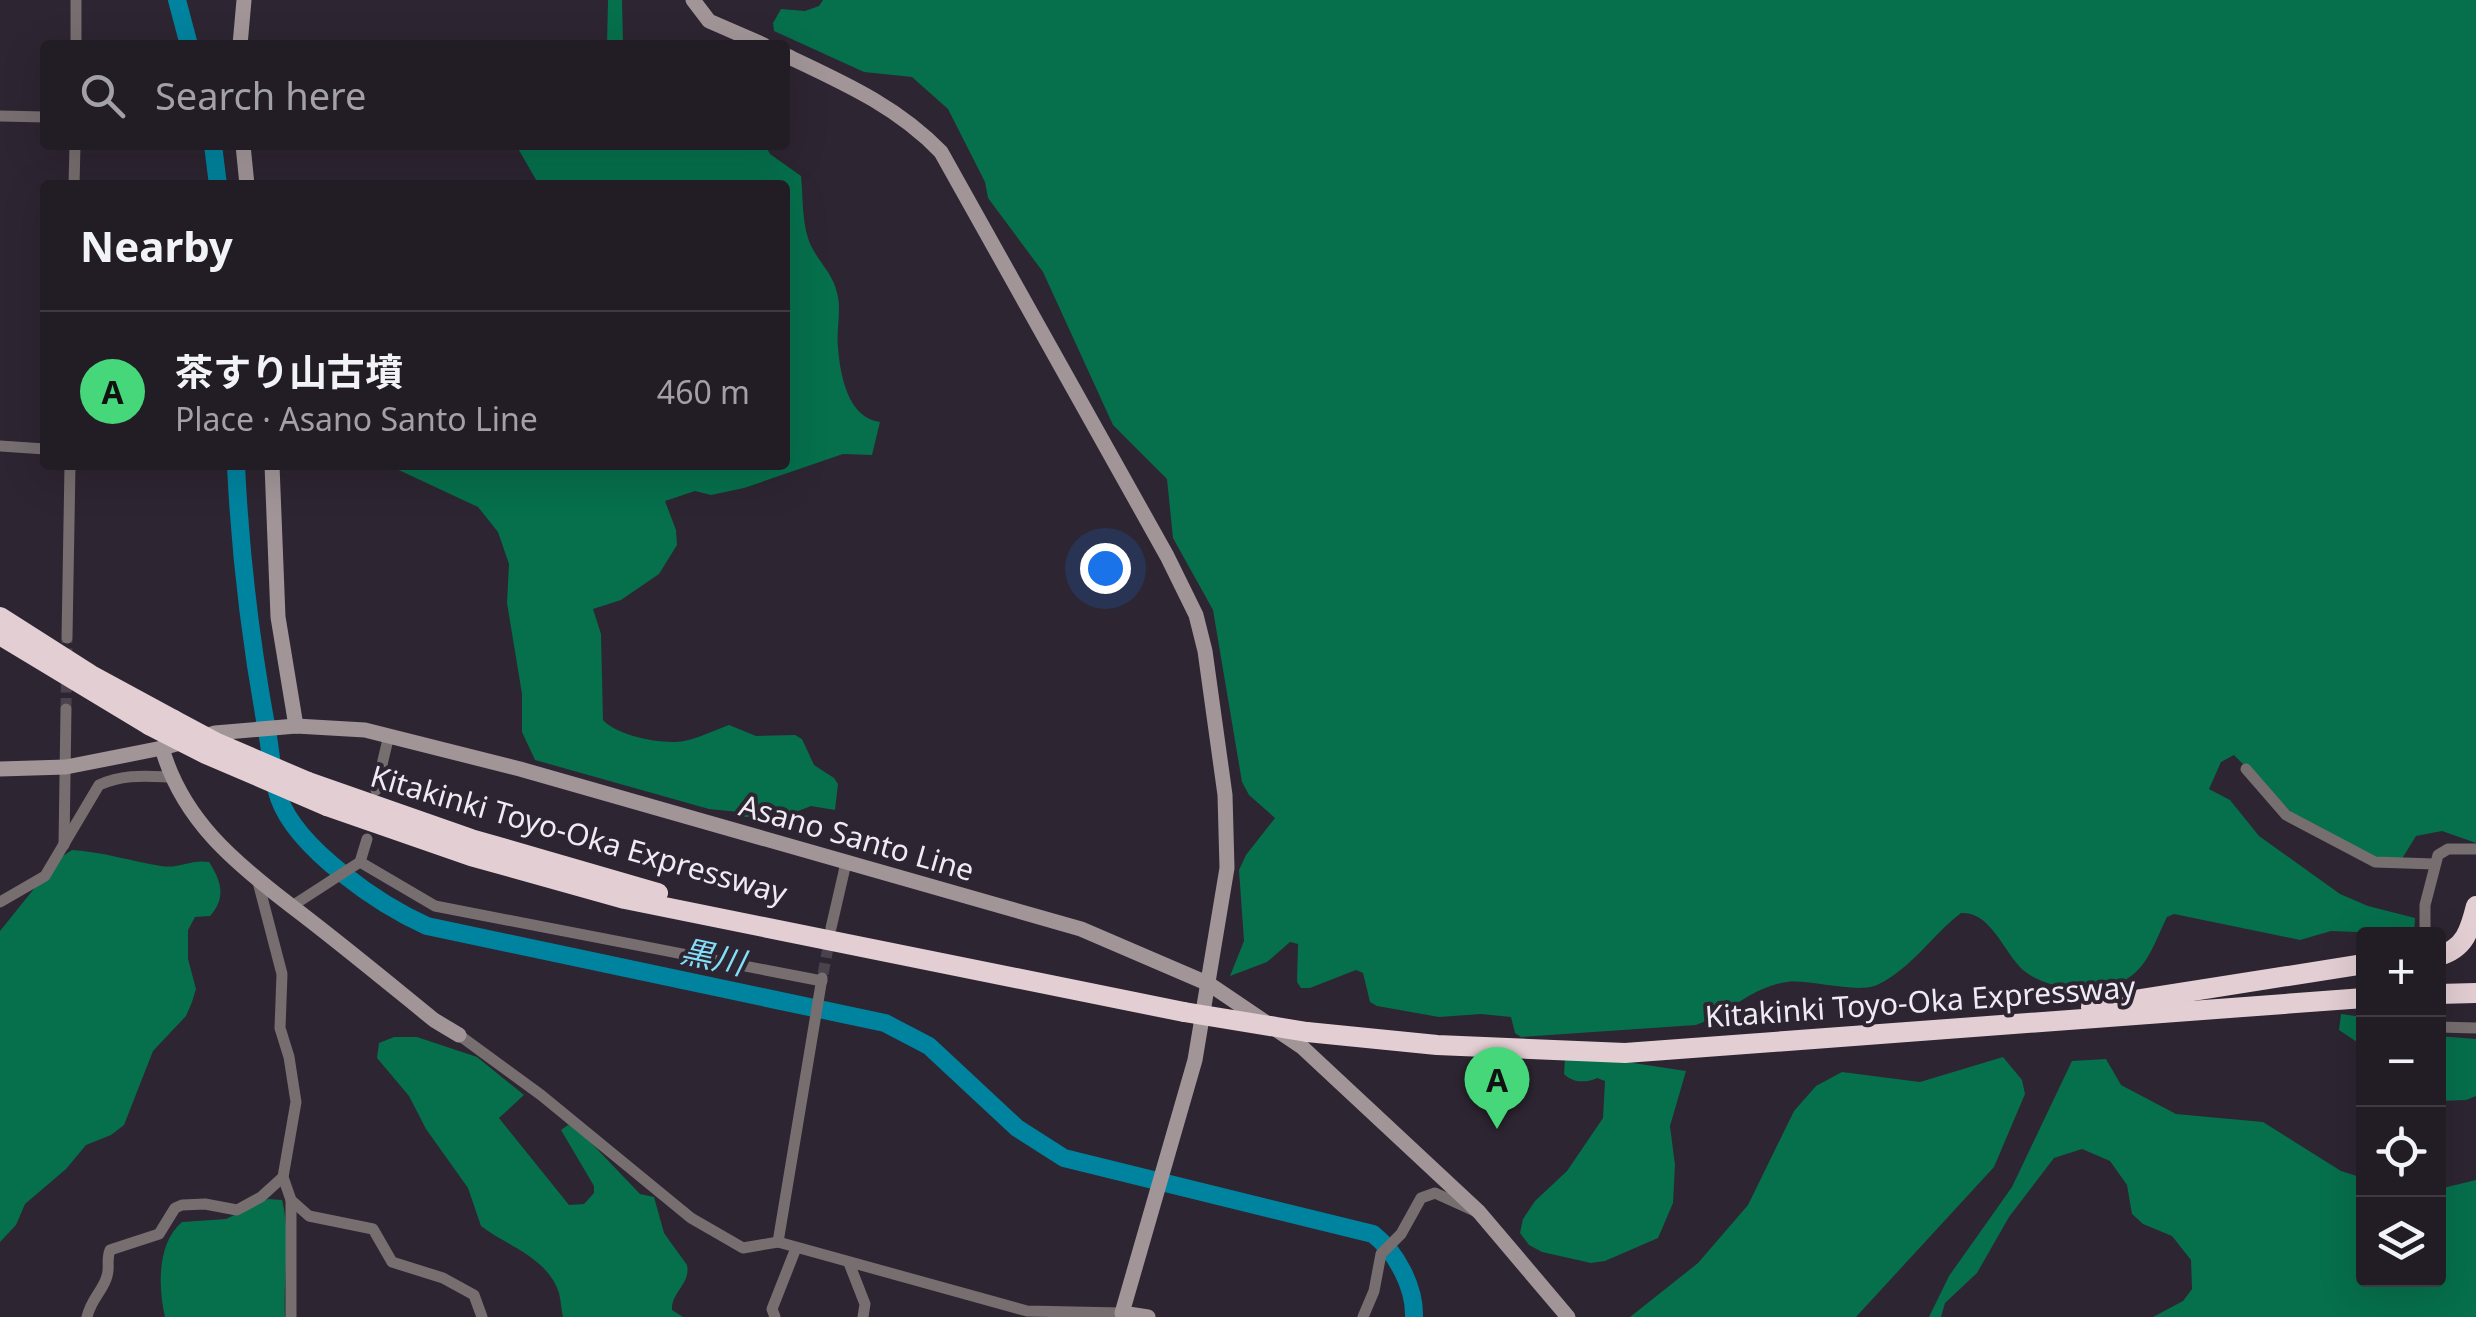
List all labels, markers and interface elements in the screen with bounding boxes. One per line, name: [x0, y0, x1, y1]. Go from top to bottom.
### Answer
search box: [40, 40, 790, 150]
icon: search: [75, 68, 130, 123]
text: Search here: [155, 69, 366, 121]
text: Nearby: [80, 217, 233, 274]
text: 茶すり山古墳: [175, 345, 403, 397]
text: A: [101, 370, 124, 413]
text: 460 m: [657, 370, 750, 413]
text: Place · Asano Santo Line: [175, 397, 538, 440]
your location: [1080, 543, 1131, 594]
street label: Kitakinki Toyo-Oka Expressway: [366, 755, 793, 913]
street label: Asano Santo Line: [735, 784, 979, 890]
map controls: [2356, 927, 2446, 1287]
button: +: [2356, 927, 2446, 1017]
water label: 黒川: [677, 928, 752, 984]
street label: Kitakinki Toyo-Oka Expressway: [1703, 965, 2137, 1036]
button: −: [2356, 1017, 2446, 1107]
pin: A: [1464, 1046, 1530, 1129]
button: locate: [2356, 1107, 2446, 1197]
button: layers: [2356, 1197, 2446, 1287]

